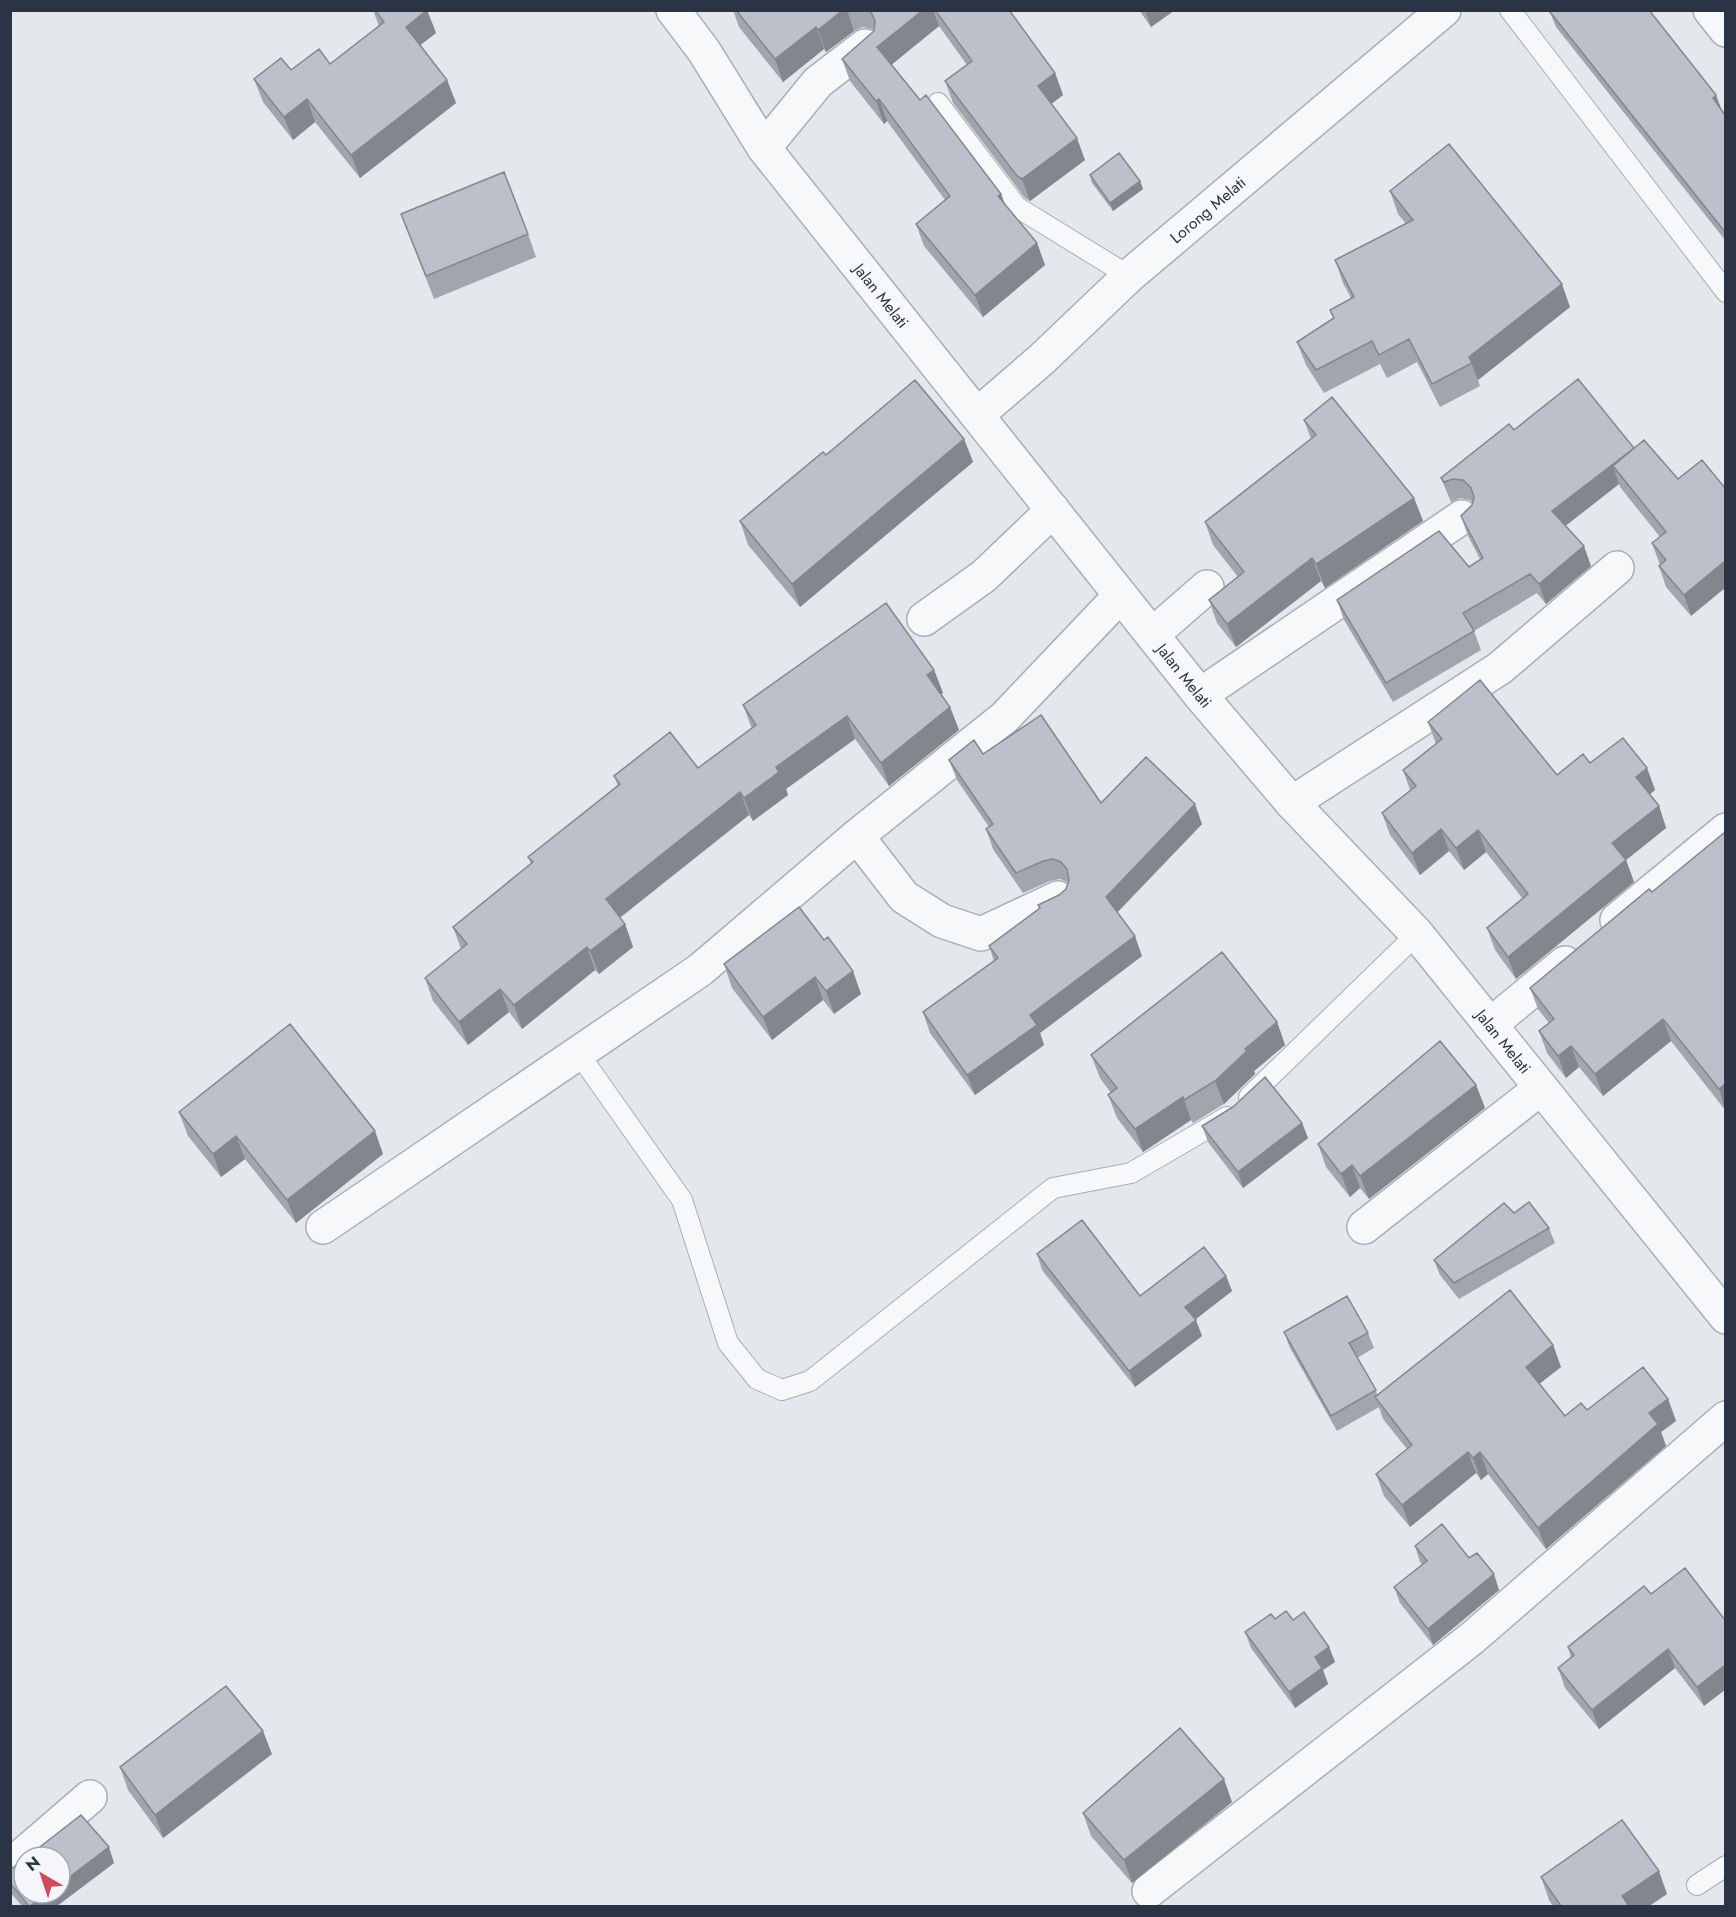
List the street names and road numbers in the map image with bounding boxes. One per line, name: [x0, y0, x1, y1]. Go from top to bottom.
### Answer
street label: Lorong Melati: [1165, 171, 1251, 248]
street label: Jalan Melati: [847, 257, 914, 333]
street label: Jalan Melati: [1150, 637, 1217, 713]
street label: Jalan Melati: [1469, 1003, 1537, 1079]

